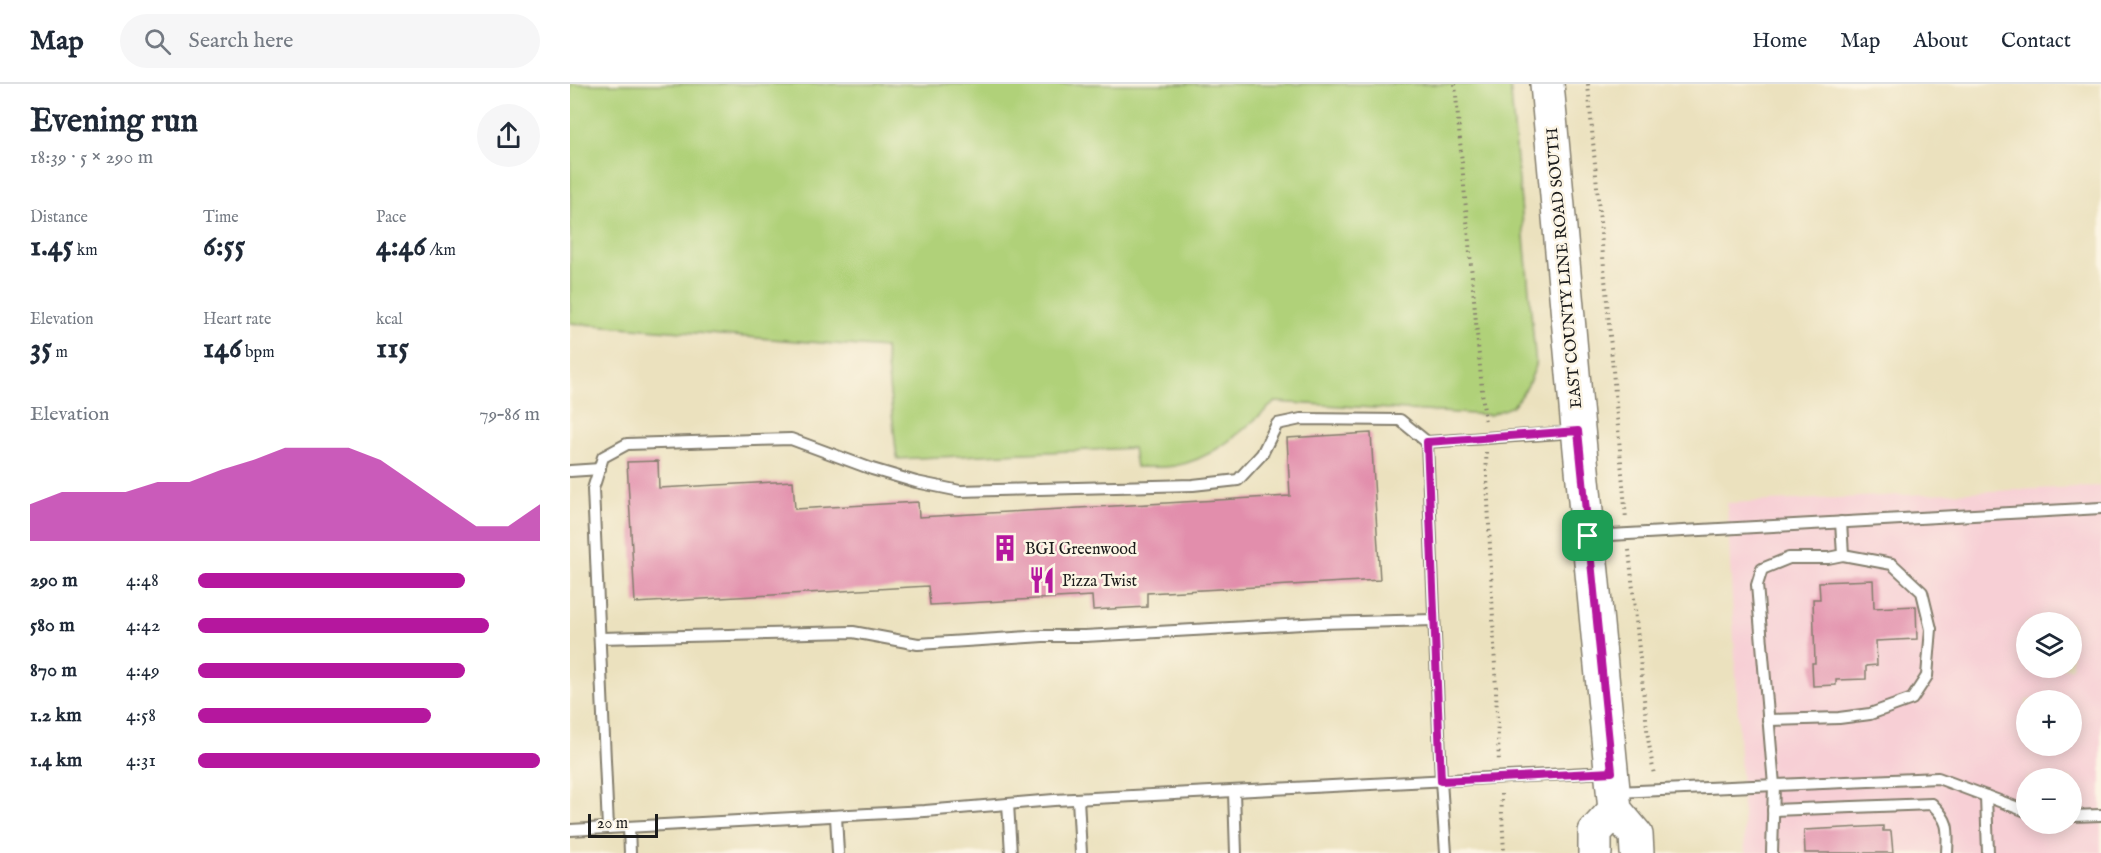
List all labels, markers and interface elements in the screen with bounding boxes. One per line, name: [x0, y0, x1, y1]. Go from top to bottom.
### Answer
search box: [120, 14, 540, 68]
text: Map: [30, 24, 84, 59]
icon: search: [141, 25, 174, 58]
text: Search here: [189, 27, 293, 55]
text: Home: [1752, 28, 1807, 55]
text: Map: [1840, 28, 1880, 55]
text: About: [1913, 28, 1968, 55]
text: Contact: [2001, 28, 2071, 55]
text: Evening run: [30, 101, 198, 143]
button: share: [477, 104, 540, 167]
street label: EAST COUNTY LINE ROAD SOUTH: [1543, 126, 1587, 409]
text: 18:39 · 5 × 290 m: [30, 145, 153, 170]
text: Distance: [30, 208, 88, 228]
text: Time: [203, 208, 239, 228]
text: Pace: [376, 208, 406, 228]
text: 1.45: [30, 228, 73, 266]
text: 6:55: [203, 228, 245, 266]
text: 4:46: [376, 228, 426, 266]
text: km: [73, 241, 98, 261]
text: /km: [426, 241, 456, 261]
text: Elevation: [30, 310, 93, 330]
text: Heart rate: [203, 310, 271, 330]
text: kcal: [376, 310, 403, 330]
text: 35: [30, 330, 52, 368]
text: 146: [203, 330, 242, 368]
text: 115: [376, 330, 409, 368]
text: m: [52, 343, 68, 363]
text: bpm: [242, 343, 275, 363]
text: Elevation: [30, 402, 109, 427]
text: 79–86 m: [479, 402, 540, 427]
pin: [1562, 510, 1613, 561]
icon: arrive: [1571, 519, 1604, 552]
building icon: BGI Greenwood: [990, 533, 1020, 563]
place label: BGI Greenwood: [1025, 540, 1137, 560]
restaurant icon: Pizza Twist: [1027, 565, 1057, 595]
text: 290 m: [30, 568, 78, 593]
text: 4:48: [126, 568, 159, 593]
place label: Pizza Twist: [1062, 572, 1138, 592]
map controls: [2016, 612, 2082, 834]
button: layers: [2016, 612, 2082, 678]
text: 580 m: [30, 613, 75, 638]
text: 4:42: [126, 613, 160, 638]
text: 870 m: [30, 658, 77, 683]
text: 4:49: [126, 658, 160, 683]
button: +: [2016, 690, 2082, 756]
text: 1.2 km: [30, 703, 82, 728]
text: 4:58: [126, 703, 156, 728]
text: 1.4 km: [30, 748, 82, 773]
text: 4:31: [126, 748, 156, 773]
button: −: [2016, 768, 2082, 834]
scale bar: [588, 811, 658, 838]
text: 20 m: [597, 814, 628, 834]

